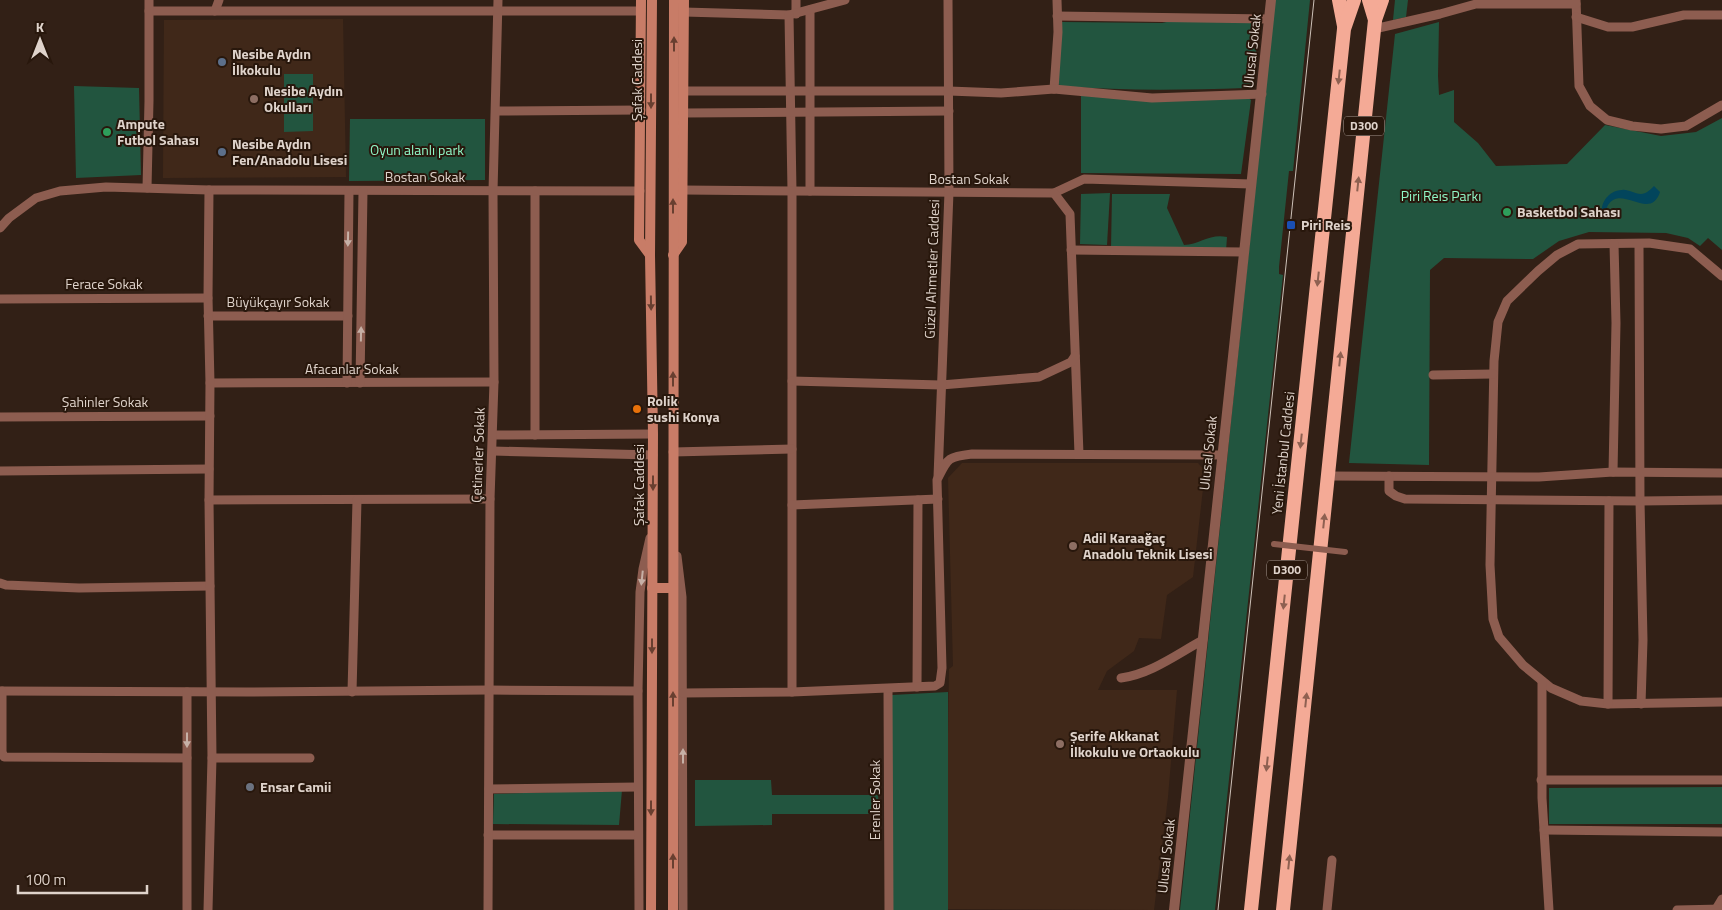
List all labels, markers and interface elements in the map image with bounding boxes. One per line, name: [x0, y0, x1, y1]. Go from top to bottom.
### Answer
street label: Ulusal Sokak: [1237, 12, 1266, 89]
north arrow: [15, 15, 65, 65]
text: K: [36, 16, 45, 37]
one-way arrow: [670, 36, 678, 52]
street label: Şafak Caddesi: [626, 39, 647, 121]
place label: Nesibe Aydın İlkokulu: [232, 43, 311, 80]
marker: Nesibe Aydın İlkokulu: [216, 56, 228, 68]
one-way arrow: [1335, 70, 1343, 86]
place label: Nesibe Aydın Okulları: [264, 80, 343, 117]
marker: Nesibe Aydın Okulları: [248, 93, 260, 105]
one-way arrow: [647, 93, 655, 109]
place label: Ampute Futbol Sahası: [117, 113, 199, 150]
road number: D300: [1344, 116, 1384, 136]
marker: Ampute Futbol Sahası: [101, 126, 113, 138]
place label: Nesibe Aydın Fen/Anadolu Lisesi: [232, 133, 347, 170]
park label: Oyun alanlı park: [370, 139, 464, 160]
marker: Nesibe Aydın Fen/Anadolu Lisesi: [216, 146, 228, 158]
street label: Bostan Sokak: [385, 166, 465, 187]
street label: Bostan Sokak: [929, 168, 1009, 189]
one-way arrow: [1354, 176, 1362, 192]
park label: Piri Reis Parkı: [1401, 185, 1481, 206]
one-way arrow: [669, 198, 677, 214]
street label: Güzel Ahmetler Caddesi: [919, 199, 944, 339]
place label: Basketbol Sahası: [1517, 201, 1620, 222]
marker: Basketbol Sahası: [1501, 206, 1513, 218]
place label: Piri Reis: [1301, 214, 1351, 235]
marker: Piri Reis: [1285, 219, 1297, 231]
one-way arrow: [344, 232, 352, 248]
one-way arrow: [1314, 271, 1322, 287]
street label: Ferace Sokak: [65, 273, 143, 294]
street label: Büyükçayır Sokak: [227, 291, 330, 312]
one-way arrow: [647, 296, 655, 312]
one-way arrow: [357, 326, 365, 342]
one-way arrow: [1336, 351, 1344, 367]
street label: Afacanlar Sokak: [305, 358, 399, 379]
one-way arrow: [669, 371, 677, 387]
place label: Rolik sushi Konya: [647, 390, 720, 427]
street label: Yeni İstanbul Caddesi: [1266, 390, 1299, 516]
street label: Şahinler Sokak: [62, 391, 148, 412]
marker: Rolik sushi Konya: [631, 403, 643, 415]
street label: Çetinerler Sokak: [465, 407, 490, 503]
street label: Ulusal Sokak: [1193, 414, 1222, 491]
one-way arrow: [1297, 433, 1305, 449]
street label: Şafak Caddesi: [628, 444, 649, 526]
one-way arrow: [648, 476, 656, 492]
one-way arrow: [1320, 513, 1328, 529]
place label: Adil Karaağaç Anadolu Teknik Lisesi: [1083, 527, 1213, 564]
marker: Adil Karaağaç Anadolu Teknik Lisesi: [1067, 540, 1079, 552]
road number: D300: [1267, 560, 1307, 580]
one-way arrow: [638, 570, 646, 586]
one-way arrow: [1280, 595, 1288, 611]
one-way arrow: [648, 638, 656, 654]
one-way arrow: [669, 691, 677, 707]
one-way arrow: [1302, 692, 1310, 708]
place label: Şerife Akkanat İlkokulu ve Ortaokulu: [1070, 725, 1199, 762]
one-way arrow: [183, 733, 191, 749]
marker: Şerife Akkanat İlkokulu ve Ortaokulu: [1054, 738, 1066, 750]
one-way arrow: [679, 748, 687, 764]
one-way arrow: [1263, 756, 1271, 772]
street label: Erenler Sokak: [864, 759, 885, 840]
place label: Ensar Camii: [260, 776, 331, 797]
marker: Ensar Camii: [244, 781, 256, 793]
one-way arrow: [647, 801, 655, 817]
street label: Ulusal Sokak: [1151, 817, 1180, 894]
one-way arrow: [669, 853, 677, 869]
one-way arrow: [1285, 853, 1293, 869]
scale bar: [18, 862, 146, 894]
text: 100 m: [25, 868, 66, 891]

